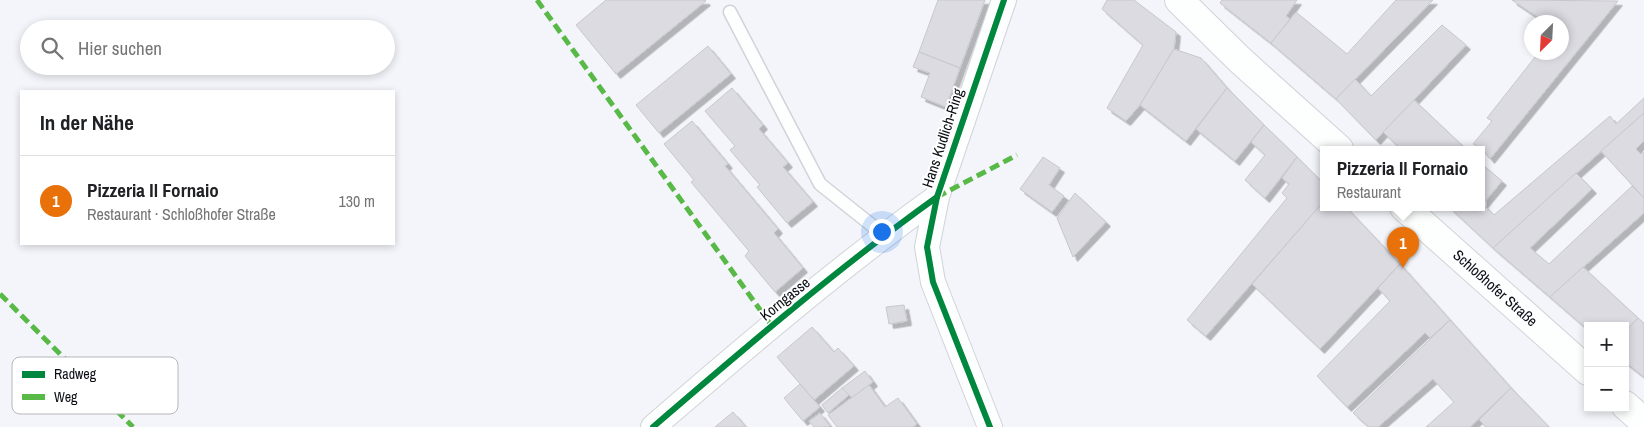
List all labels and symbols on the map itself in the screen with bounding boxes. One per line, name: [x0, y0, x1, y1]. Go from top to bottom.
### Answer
north arrow: [1524, 15, 1569, 60]
street label: Hans Kudlich-Ring: [917, 85, 969, 190]
your location: [869, 219, 895, 245]
pin: 1: [1387, 227, 1419, 268]
street label: Schloßhofer Straße: [1449, 244, 1542, 331]
street label: Korngasse: [755, 272, 814, 325]
legend: [12, 357, 178, 414]
text: Radweg: [54, 365, 97, 383]
text: Weg: [54, 388, 78, 406]

